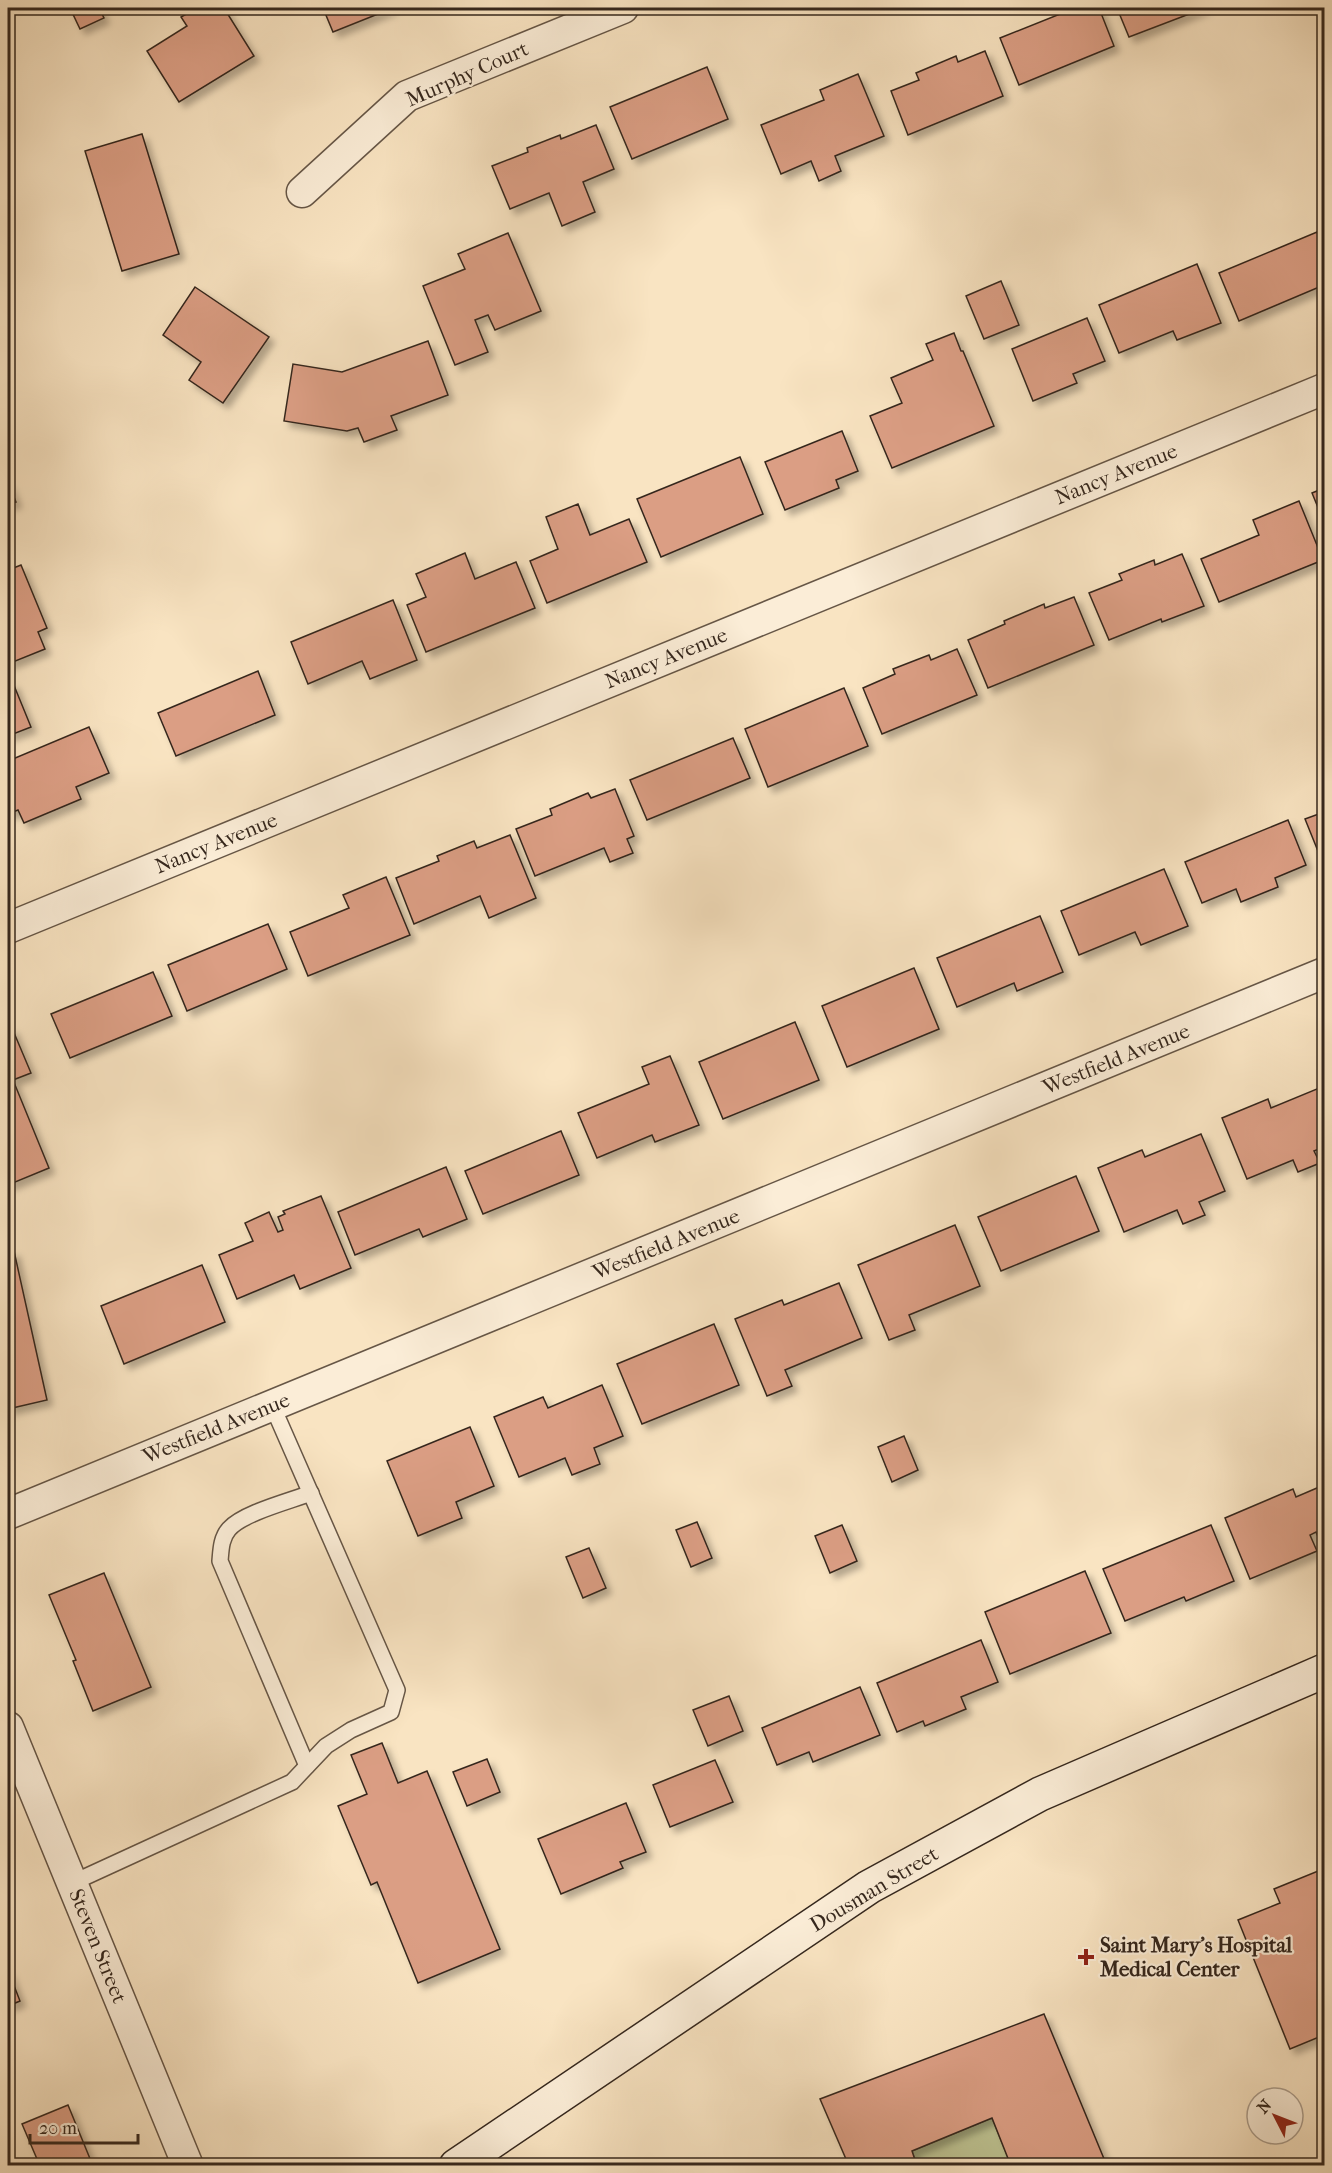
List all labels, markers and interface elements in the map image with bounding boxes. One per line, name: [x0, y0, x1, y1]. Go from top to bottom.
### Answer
street label: Murphy Court: [402, 36, 532, 112]
street label: Nancy Avenue: [1051, 439, 1181, 509]
street label: Nancy Avenue: [601, 623, 731, 693]
street label: Nancy Avenue: [151, 808, 281, 878]
street label: Westfield Avenue: [1038, 1019, 1193, 1100]
street label: Westfield Avenue: [588, 1204, 743, 1285]
street label: Westfield Avenue: [138, 1388, 293, 1469]
street label: Dousman Street: [805, 1841, 943, 1937]
street label: Steven Street: [64, 1885, 132, 2007]
place label: Saint Mary's Hospital Medical Center: [1099, 1933, 1292, 1981]
marker: Saint Mary's Hospital Medical Center: [1077, 1948, 1095, 1966]
north arrow: [1245, 2086, 1305, 2146]
text: N: [1253, 2095, 1276, 2117]
scale bar: [30, 2107, 138, 2145]
text: 20 m: [39, 2118, 77, 2139]

